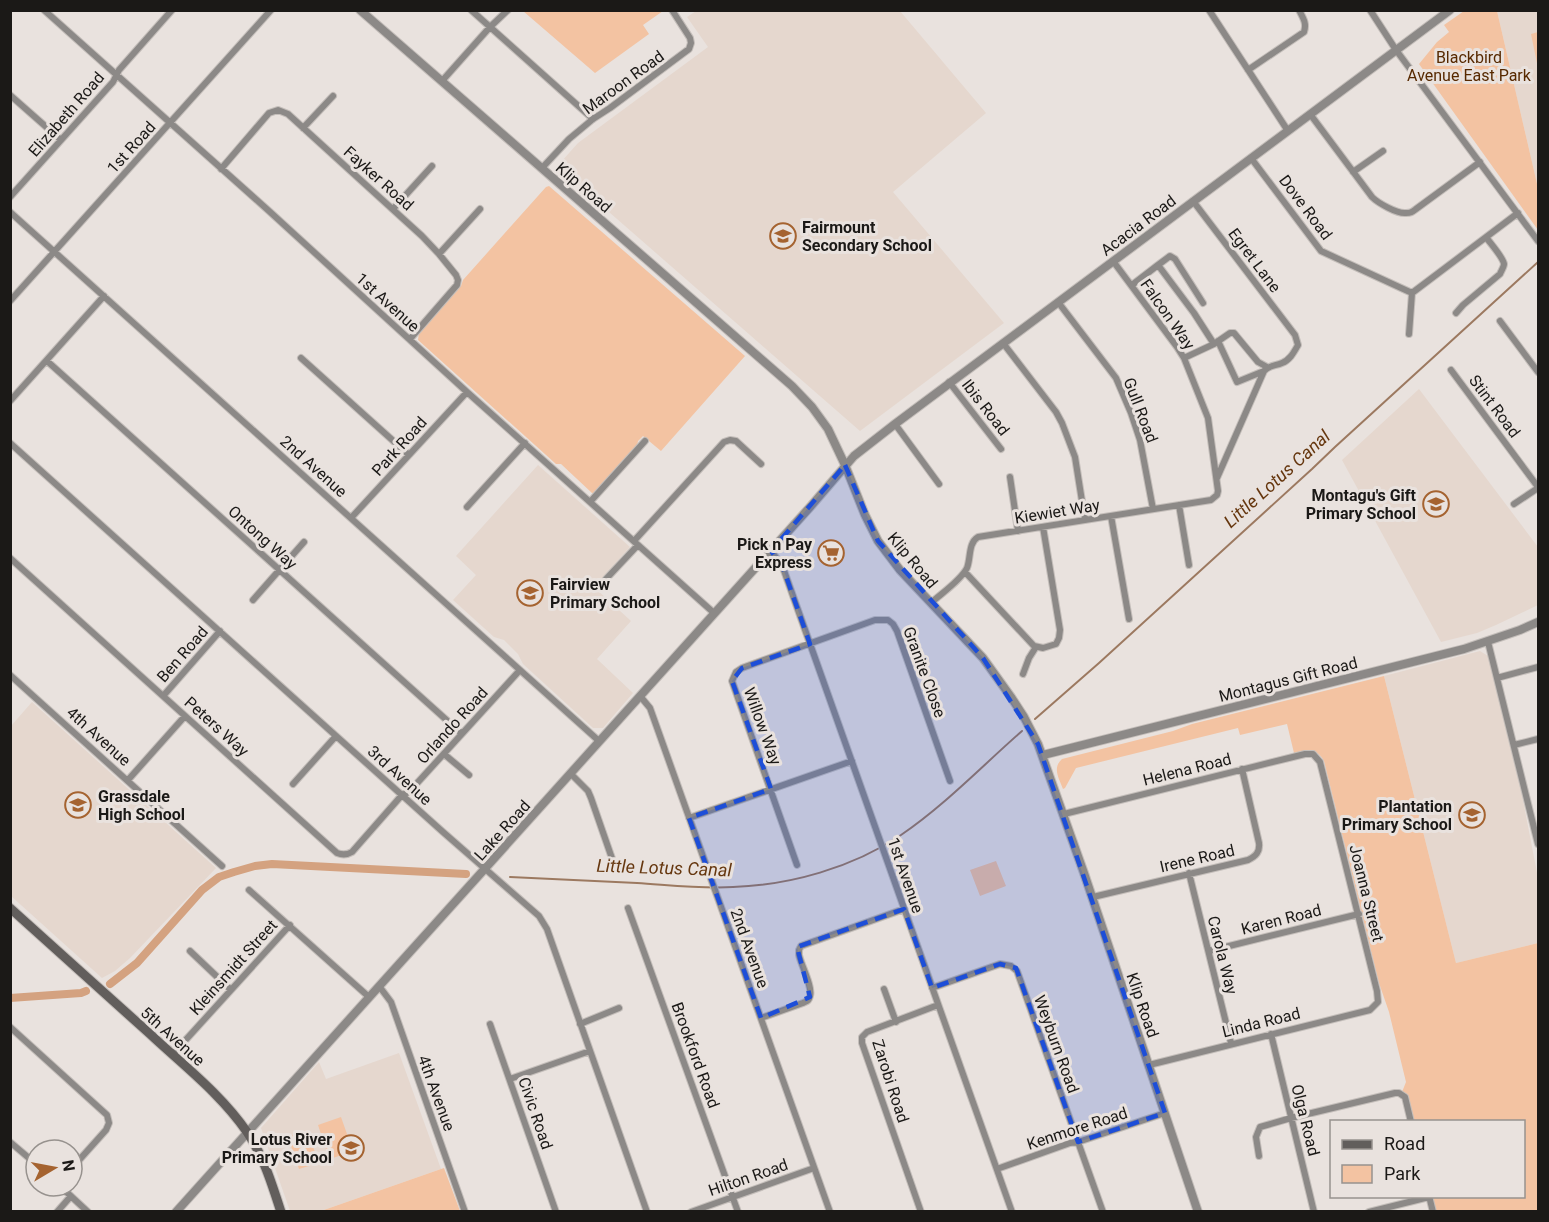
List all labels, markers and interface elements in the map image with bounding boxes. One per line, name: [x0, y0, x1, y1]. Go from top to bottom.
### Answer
street label: Maroon Road: [579, 47, 668, 118]
park label: Blackbird Avenue East Park: [1407, 48, 1532, 85]
street label: Elizabeth Road: [25, 68, 108, 160]
street label: 1st Road: [103, 118, 160, 177]
street label: Fayker Road: [340, 142, 417, 215]
street label: Klip Road: [552, 158, 615, 217]
street label: Dove Road: [1275, 171, 1336, 243]
street label: Acacia Road: [1097, 191, 1180, 260]
place label: Fairmount Secondary School: [802, 218, 932, 255]
school or university icon: Fairmount Secondary School: [768, 221, 798, 251]
street label: Egret Lane: [1224, 224, 1285, 296]
street label: 1st Avenue: [352, 269, 423, 336]
street label: Falcon Way: [1136, 275, 1199, 353]
street label: Stint Road: [1465, 371, 1524, 441]
street label: Ibis Road: [958, 375, 1013, 439]
street label: Gull Road: [1119, 375, 1162, 445]
street label: Park Road: [368, 413, 431, 480]
water label: Little Lotus Canal: [1219, 425, 1335, 532]
street label: 2nd Avenue: [276, 431, 351, 501]
place label: Montagu's Gift Primary School: [1306, 486, 1417, 523]
school or university icon: Montagu's Gift Primary School: [1421, 489, 1451, 519]
street label: Kiewiet Way: [1013, 495, 1102, 528]
street label: Ontong Way: [224, 502, 301, 573]
street label: Klip Road: [884, 528, 942, 592]
place label: Pick n Pay Express: [737, 535, 813, 572]
supermarket icon: Pick n Pay Express: [816, 538, 846, 568]
place label: Fairview Primary School: [550, 575, 660, 612]
school or university icon: Fairview Primary School: [515, 578, 545, 608]
street label: Ben Road: [153, 622, 212, 686]
street label: Granite Close: [899, 624, 950, 720]
street label: Montagus Gift Road: [1217, 653, 1359, 706]
street label: Orlando Road: [413, 683, 492, 768]
street label: Willow Way: [740, 685, 785, 768]
street label: Peters Way: [181, 693, 253, 760]
street label: 4th Avenue: [63, 703, 134, 770]
street label: 3rd Avenue: [364, 742, 436, 809]
street label: Helena Road: [1141, 749, 1233, 790]
place label: Grassdale High School: [98, 787, 185, 824]
school or university icon: Grassdale High School: [63, 790, 93, 820]
street label: Lake Road: [470, 796, 534, 864]
place label: Plantation Primary School: [1342, 797, 1452, 834]
school or university icon: Plantation Primary School: [1457, 800, 1487, 830]
street label: 1st Avenue: [884, 835, 927, 916]
street label: Irene Road: [1158, 841, 1236, 876]
street label: Joanna Street: [1345, 843, 1388, 944]
water label: Little Lotus Canal: [596, 855, 733, 880]
street label: Karen Road: [1239, 900, 1323, 939]
street label: 2nd Avenue: [726, 906, 773, 990]
street label: Carola Way: [1204, 914, 1242, 997]
street label: Kleinsmidt Street: [186, 916, 281, 1019]
street label: Klip Road: [1123, 970, 1162, 1040]
street label: Weyburn Road: [1030, 993, 1083, 1096]
street label: Brookford Road: [668, 1000, 723, 1111]
street label: 5th Avenue: [137, 1003, 208, 1070]
street label: Linda Road: [1220, 1004, 1302, 1041]
street label: Zarobi Road: [868, 1037, 913, 1125]
street label: 4th Avenue: [414, 1053, 459, 1134]
street label: Civic Road: [514, 1075, 557, 1152]
street label: Olga Road: [1287, 1082, 1324, 1158]
street label: Kenmore Road: [1024, 1103, 1130, 1154]
legend: [1330, 1120, 1525, 1198]
place label: Lotus River Primary School: [222, 1130, 332, 1167]
school or university icon: Lotus River Primary School: [336, 1133, 366, 1163]
text: Road: [1384, 1133, 1425, 1154]
north arrow: [24, 1138, 84, 1198]
street label: Hilton Road: [706, 1155, 790, 1200]
text: N: [58, 1158, 79, 1173]
text: Park: [1384, 1163, 1421, 1184]

